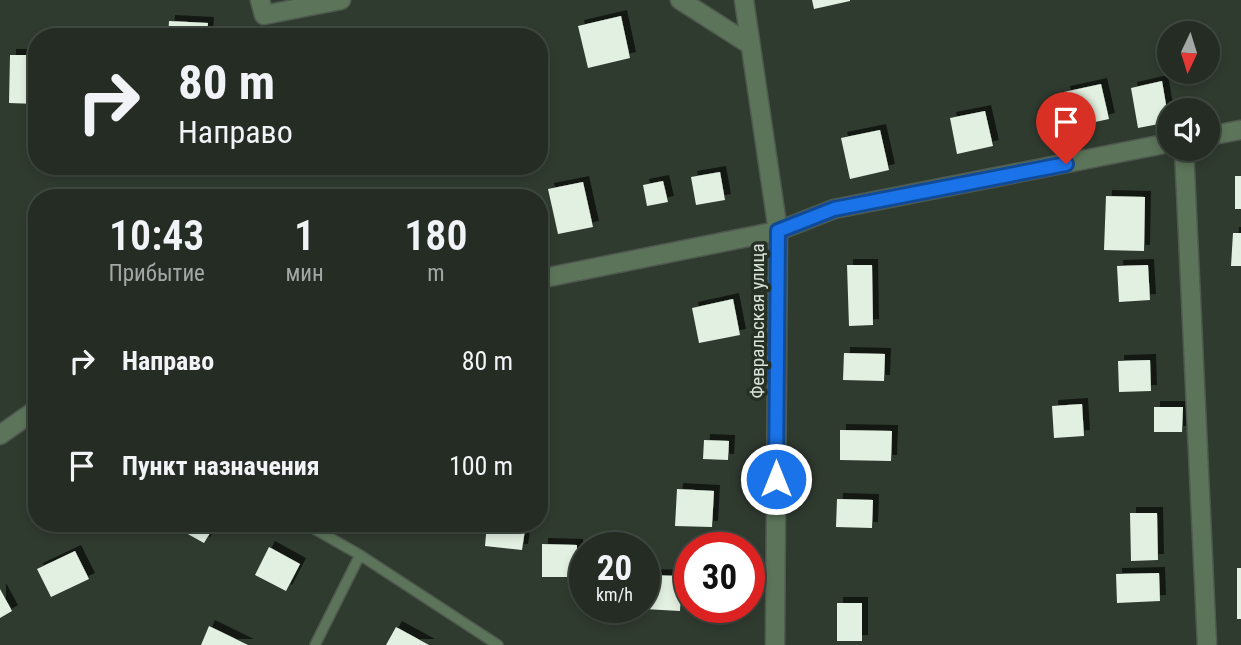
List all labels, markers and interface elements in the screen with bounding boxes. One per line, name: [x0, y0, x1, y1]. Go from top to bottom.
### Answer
north arrow: [1157, 21, 1220, 84]
map controls: [1157, 21, 1220, 161]
text: 80 m: [178, 54, 275, 111]
icon: right: [63, 56, 154, 147]
pin: [1036, 92, 1096, 164]
button: sound: [1157, 98, 1220, 161]
icon: arrive: [1047, 103, 1085, 141]
text: Направо: [178, 113, 293, 151]
text: 10:43: [109, 211, 204, 260]
text: 1: [294, 211, 315, 260]
text: 180: [404, 211, 468, 260]
street label: Февральская улица: [746, 243, 769, 399]
text: Прибытие: [108, 260, 205, 287]
text: мин: [285, 260, 324, 287]
text: m: [427, 260, 444, 287]
icon: right: [63, 342, 101, 380]
text: Направо: [122, 346, 214, 376]
text: 80 m: [462, 346, 513, 376]
position arrow: [739, 442, 813, 516]
icon: arrive: [63, 447, 101, 485]
text: Пункт назначения: [122, 451, 320, 481]
text: 100 m: [449, 451, 513, 481]
speed limit sign: 30: [674, 532, 765, 623]
text: 20: [597, 548, 632, 589]
text: km/h: [596, 584, 633, 605]

